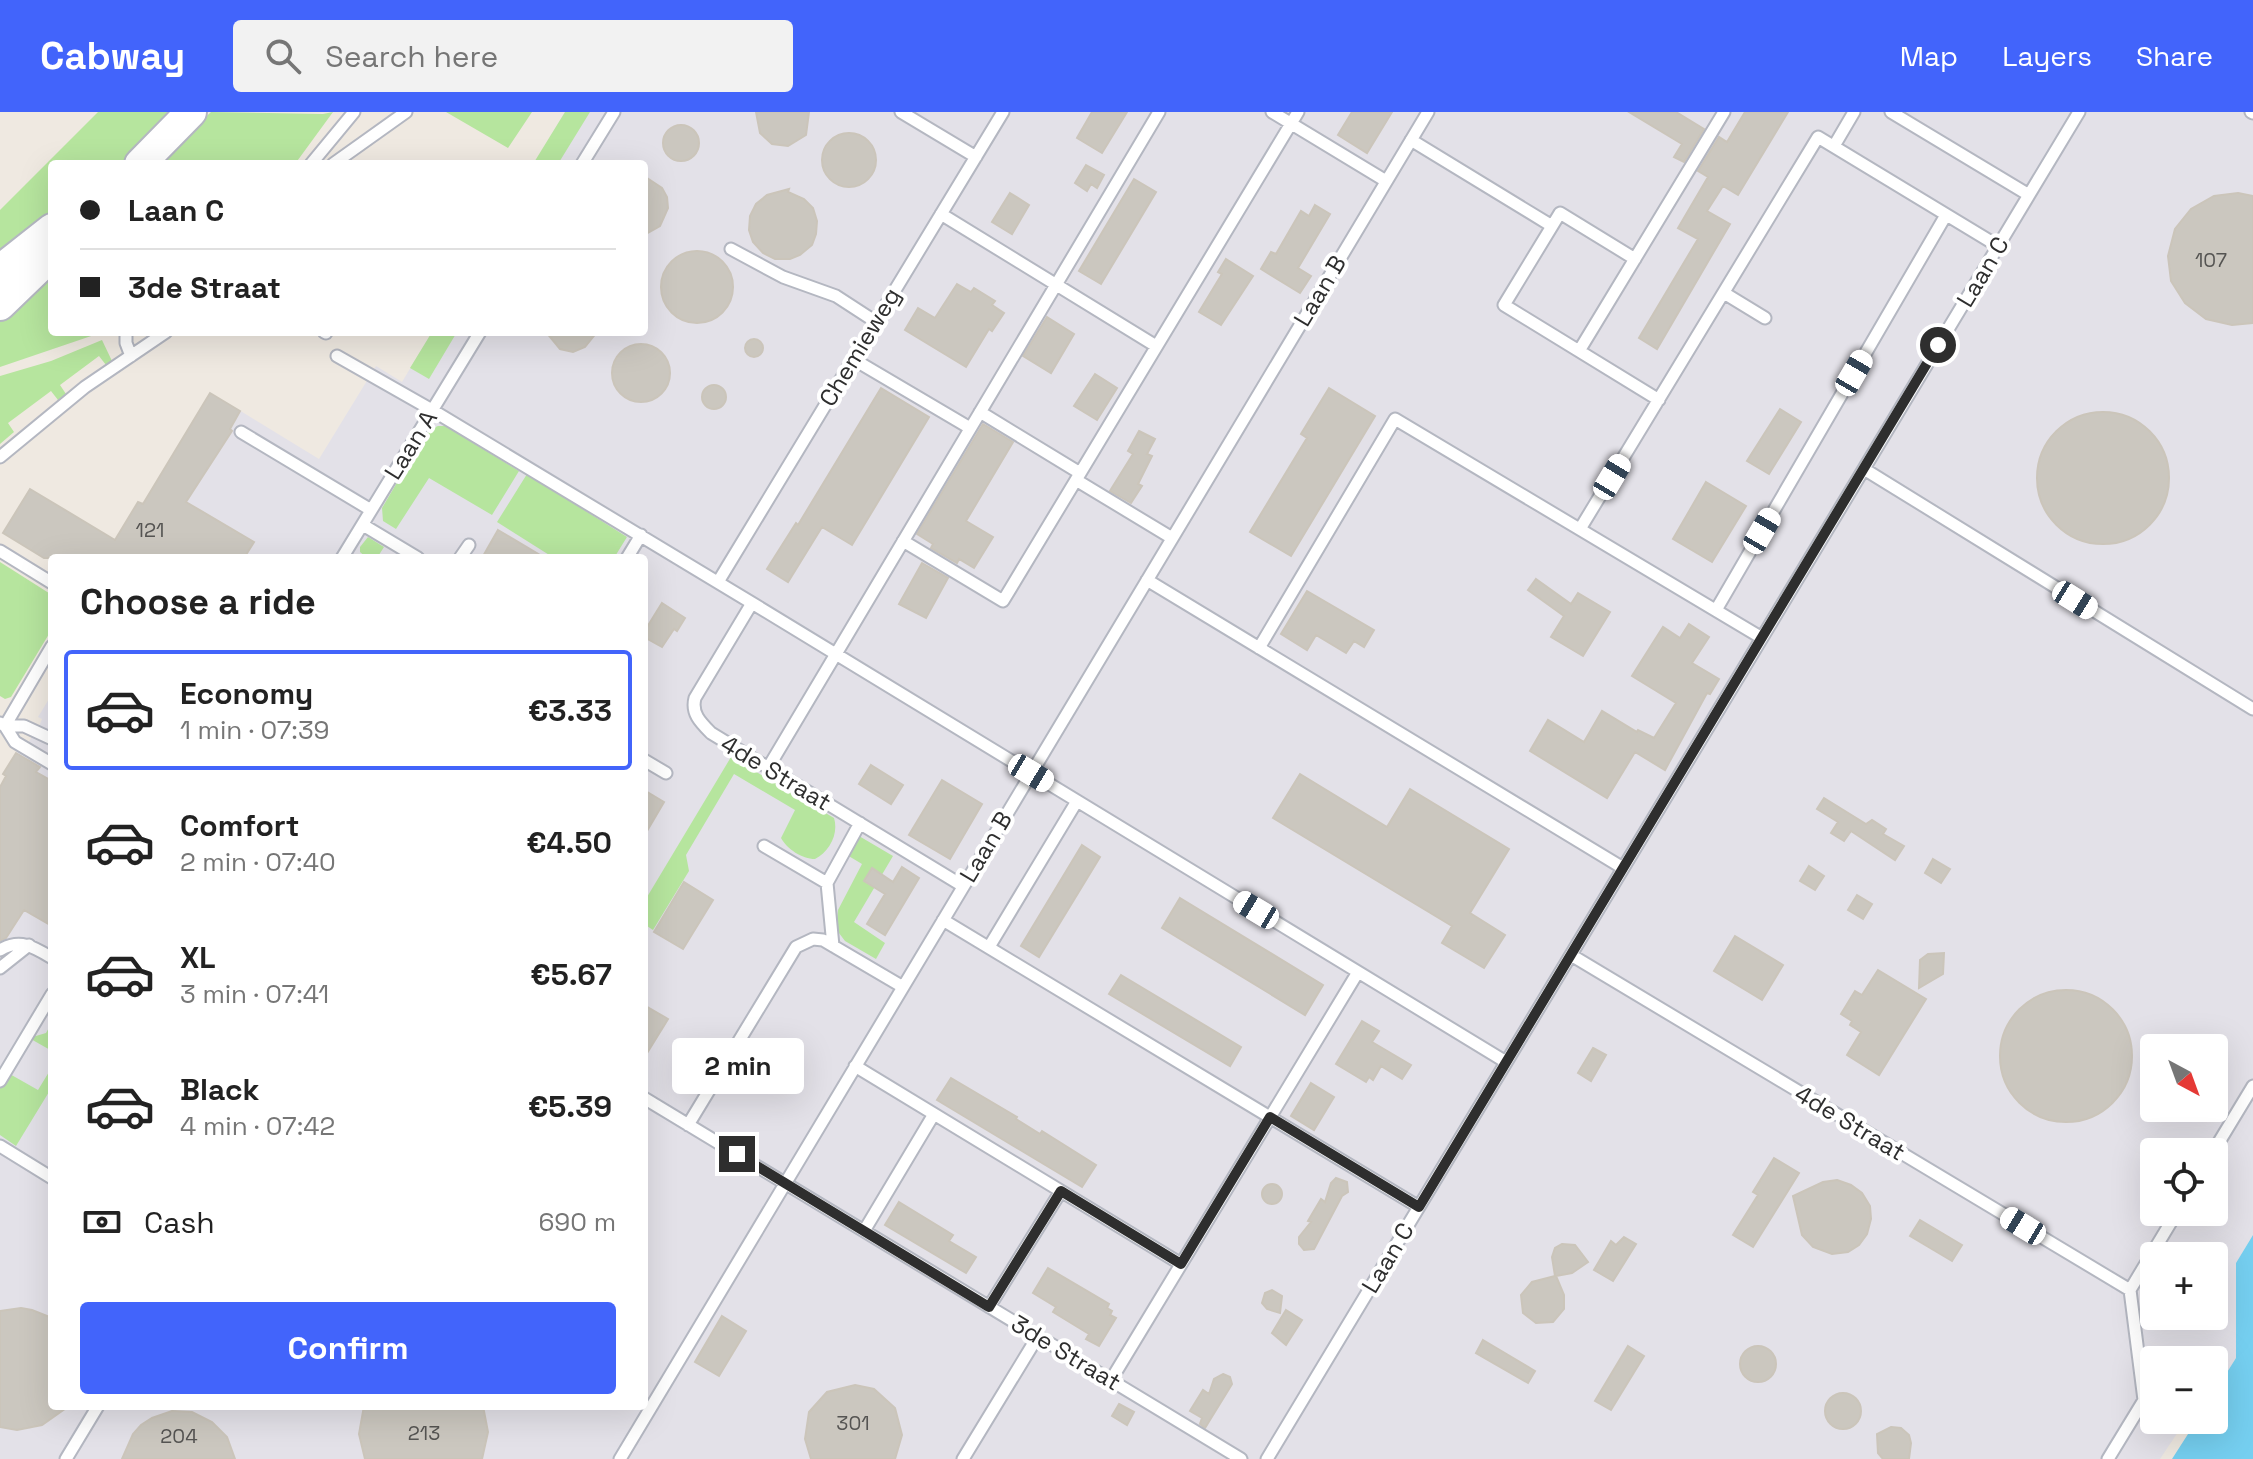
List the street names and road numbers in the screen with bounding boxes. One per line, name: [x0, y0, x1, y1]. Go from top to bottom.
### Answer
street label: Laan C: [1949, 231, 2016, 313]
street label: Laan B: [1286, 250, 1353, 332]
street label: Chemieweg: [812, 282, 907, 412]
street label: Laan A: [377, 404, 444, 485]
street label: 4de Straat: [716, 728, 837, 818]
street label: Laan B: [952, 806, 1019, 888]
street label: 4de Straat: [1790, 1078, 1911, 1168]
street label: Laan C: [1354, 1217, 1421, 1299]
street label: 3de Straat: [1006, 1308, 1127, 1397]

